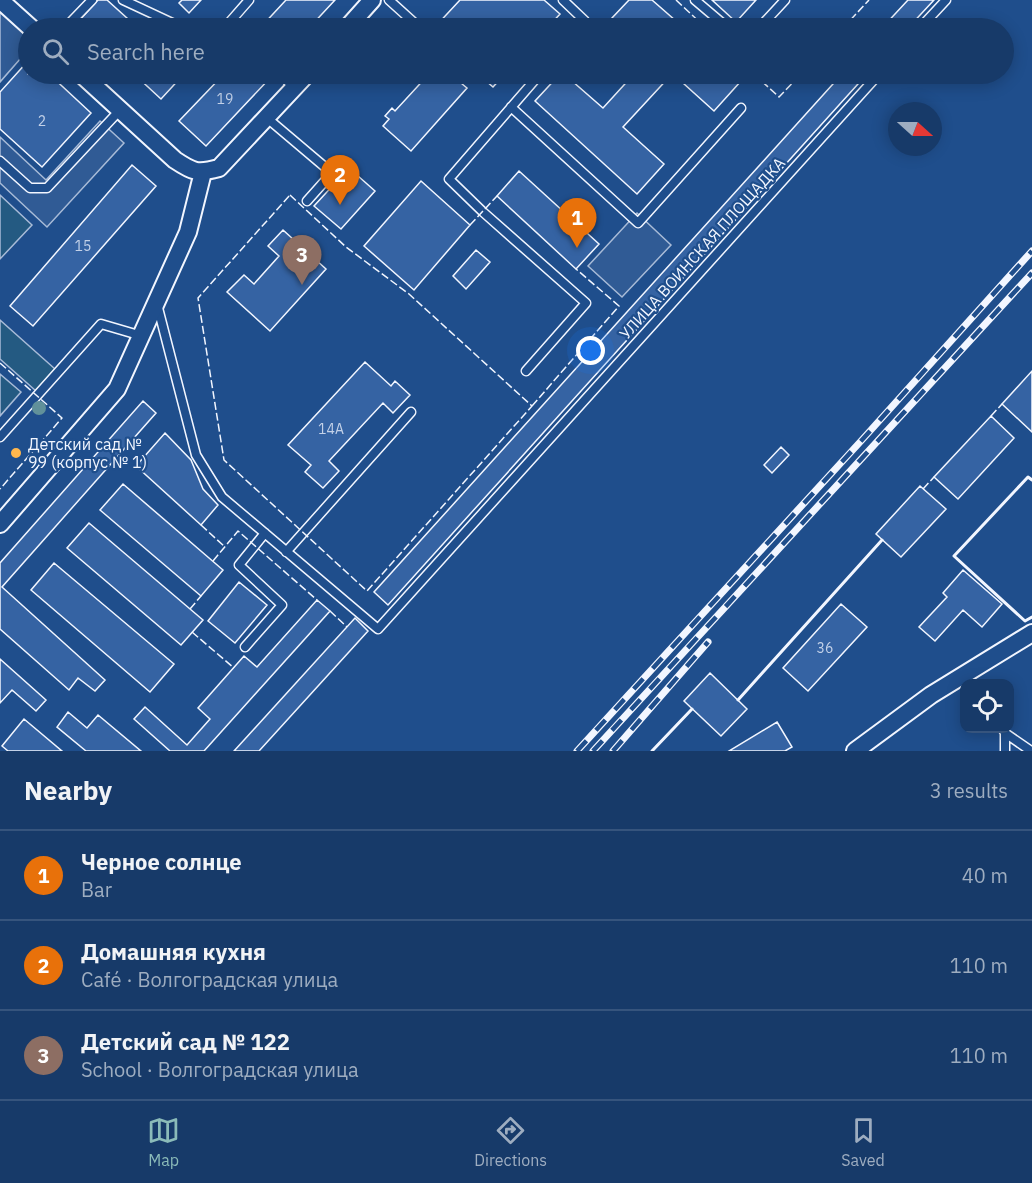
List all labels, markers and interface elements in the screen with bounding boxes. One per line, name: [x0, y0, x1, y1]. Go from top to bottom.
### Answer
search box: [18, 18, 1014, 84]
icon: search: [39, 35, 72, 68]
text: Search here: [87, 37, 205, 66]
house number: 19: [217, 90, 233, 108]
north arrow: [888, 102, 942, 156]
house number: 2: [38, 112, 46, 130]
street label: УЛИЦА ВОИНСКАЯ ПЛОЩАДКА: [615, 153, 789, 343]
pin: 2: [320, 156, 360, 205]
pin: 1: [558, 198, 596, 248]
pin: 3: [282, 236, 322, 285]
house number: 15: [75, 237, 91, 255]
your location: [576, 336, 605, 365]
house number: 14А: [318, 420, 344, 438]
place label: Детский сад № 99 (корпус № 1): [28, 434, 147, 472]
marker: Детский сад № 99 (корпус № 1): [9, 446, 23, 460]
house number: 36: [817, 639, 833, 657]
map controls: [960, 679, 1014, 733]
button: locate: [960, 679, 1014, 733]
text: Nearby: [24, 773, 112, 807]
text: 3 results: [930, 777, 1008, 804]
text: Черное солнце: [81, 847, 242, 876]
text: 1: [38, 862, 50, 889]
text: 40 m: [962, 862, 1008, 889]
text: Bar: [81, 876, 112, 903]
text: Домашняя кухня: [81, 937, 266, 966]
text: 2: [38, 952, 50, 979]
text: 110 m: [950, 952, 1008, 979]
text: Café · Волгоградская улица: [81, 966, 338, 993]
text: Детский сад № 122: [81, 1027, 290, 1056]
text: 3: [38, 1042, 50, 1069]
text: 110 m: [950, 1042, 1008, 1069]
text: School · Волгоградская улица: [81, 1056, 359, 1083]
tab: Map: [147, 1114, 180, 1170]
tab: Directions: [474, 1114, 547, 1170]
tab: Saved: [841, 1114, 885, 1170]

